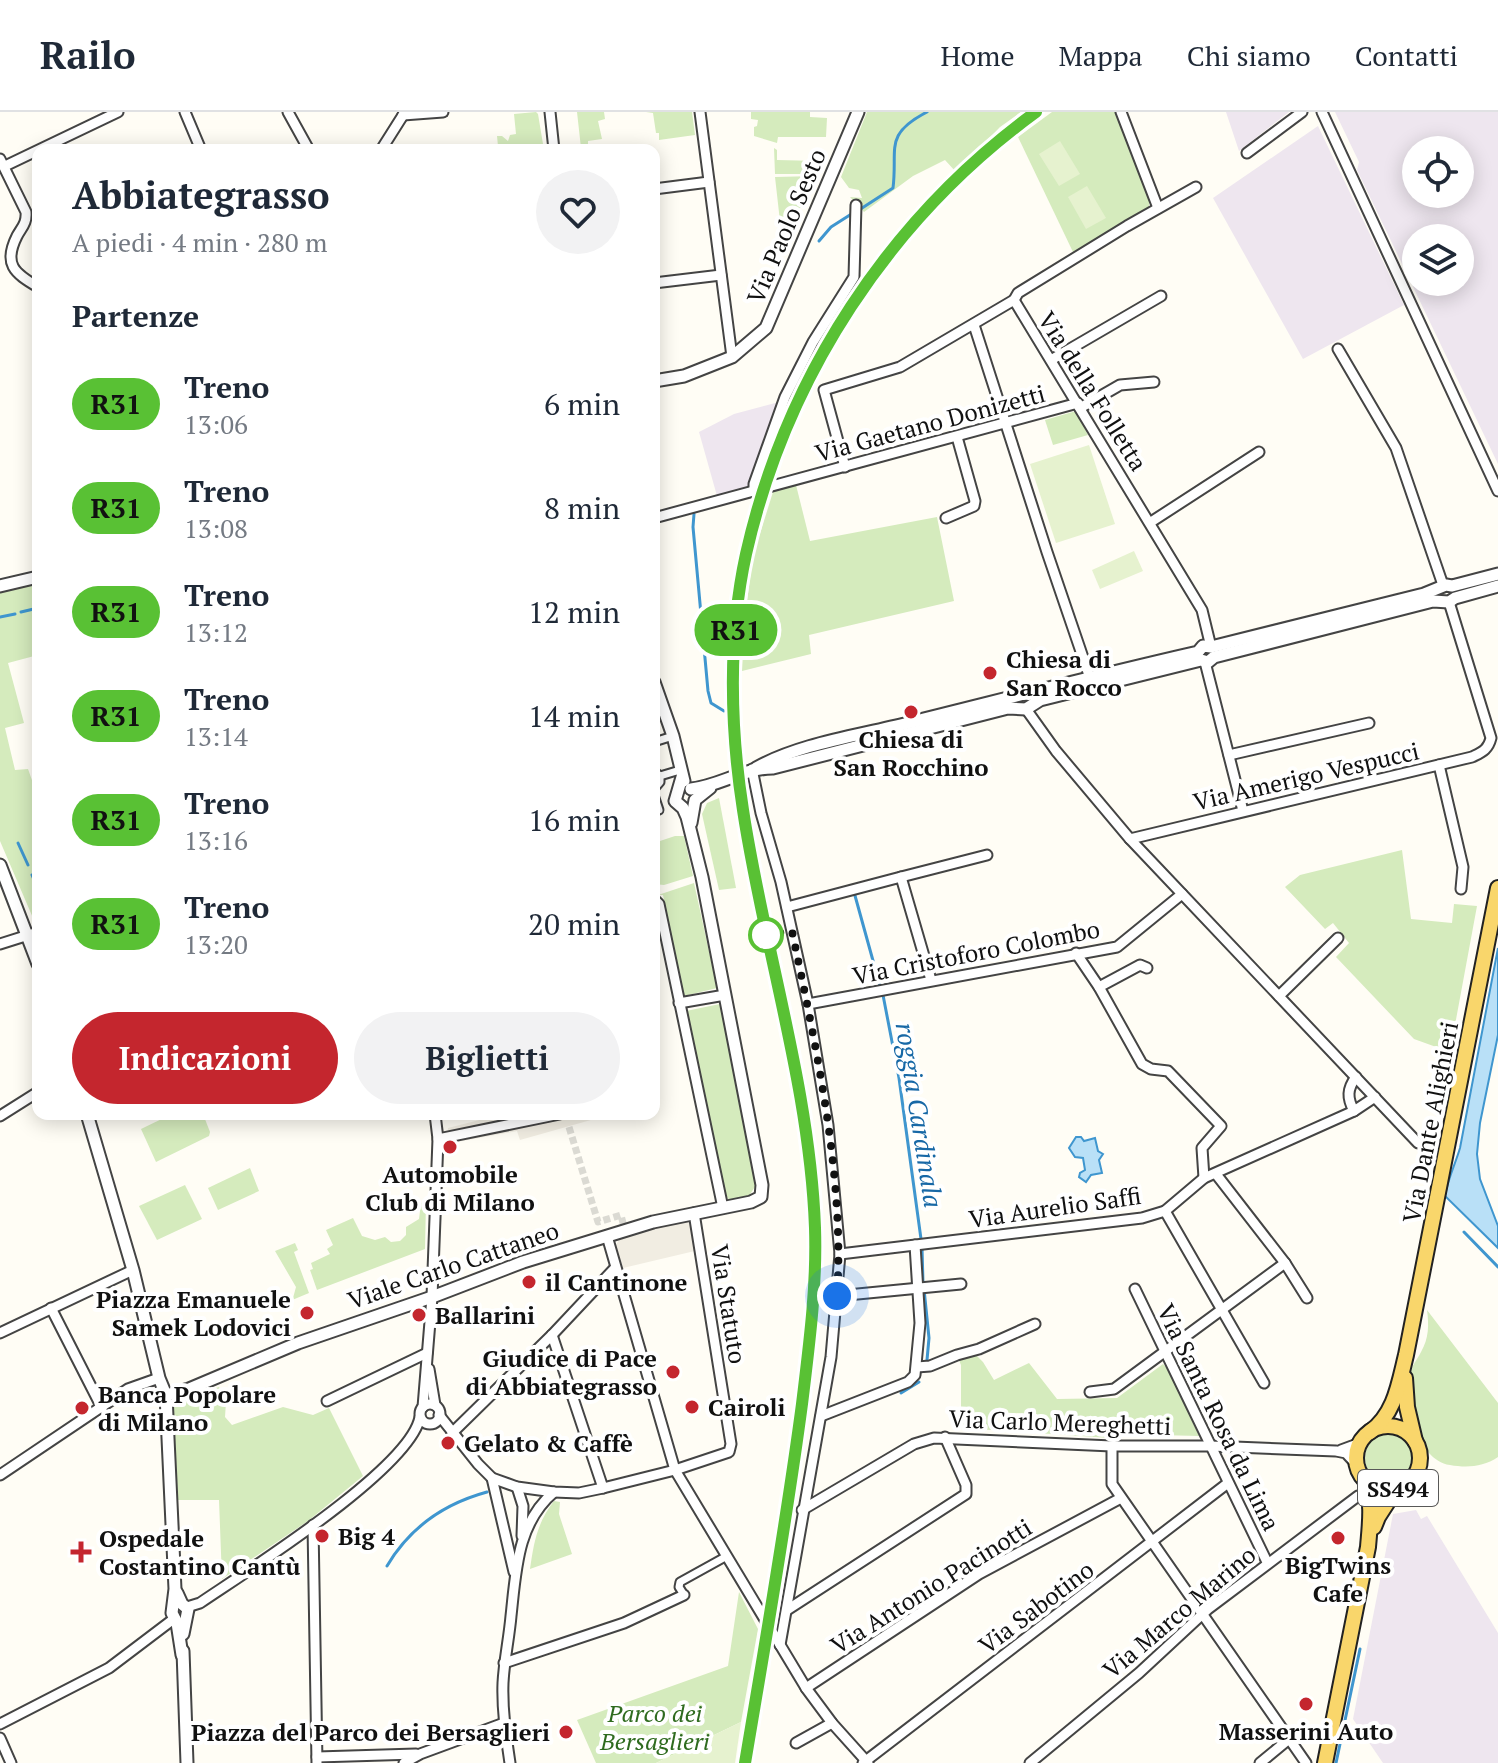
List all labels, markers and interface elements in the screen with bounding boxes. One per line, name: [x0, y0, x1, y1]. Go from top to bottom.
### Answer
text: Railo: [40, 30, 135, 80]
text: Home: [940, 37, 1015, 74]
text: Mappa: [1059, 37, 1143, 74]
text: Chi siamo: [1187, 37, 1311, 74]
text: Contatti: [1355, 37, 1458, 74]
map controls: [1402, 136, 1474, 296]
button: locate: [1402, 136, 1474, 208]
street label: Via Paolo Sesto: [739, 144, 833, 308]
text: Abbiategrasso: [72, 170, 330, 220]
button: heart: [536, 170, 620, 254]
button: layers: [1402, 224, 1474, 296]
text: A piedi · 4 min · 280 m: [72, 225, 327, 259]
text: Partenze: [72, 296, 199, 336]
street label: Via della Folletta: [1031, 305, 1155, 477]
text: Treno: [184, 367, 269, 407]
street label: Via Gaetano Donizetti: [811, 377, 1049, 469]
text: 6 min: [544, 384, 620, 424]
text: R31: [90, 385, 142, 422]
text: 13:06: [184, 407, 248, 441]
text: Treno: [184, 471, 269, 511]
text: 8 min: [544, 488, 620, 528]
text: R31: [90, 489, 142, 526]
text: 13:08: [184, 511, 248, 545]
text: Treno: [184, 575, 269, 615]
text: 12 min: [528, 592, 620, 632]
text: R31: [90, 593, 142, 630]
line badge: R31: [690, 604, 782, 656]
text: R31: [710, 611, 762, 648]
text: 13:12: [184, 615, 248, 649]
place label: Chiesa di San Rocco: [1006, 643, 1122, 703]
marker: Chiesa di San Rocco: [981, 664, 999, 682]
text: Treno: [184, 679, 269, 719]
text: 14 min: [528, 696, 620, 736]
text: R31: [90, 697, 142, 734]
marker: Chiesa di San Rocchino: [902, 703, 920, 721]
text: 13:14: [184, 719, 248, 753]
place label: Chiesa di San Rocchino: [833, 723, 989, 783]
street label: Via Amerigo Vespucci: [1190, 734, 1422, 818]
text: Treno: [184, 783, 269, 823]
text: 16 min: [528, 800, 620, 840]
text: R31: [90, 801, 142, 838]
text: 13:16: [184, 823, 248, 857]
text: Treno: [184, 887, 269, 927]
text: 20 min: [528, 904, 620, 944]
text: R31: [90, 905, 142, 942]
street label: Via Cristoforo Colombo: [850, 912, 1102, 992]
unlabelled marker: [749, 918, 783, 952]
text: 13:20: [184, 927, 248, 961]
button: Indicazioni: [72, 1012, 338, 1104]
button: Biglietti: [354, 1012, 620, 1104]
street label: Via Dante Alighieri: [1395, 1019, 1465, 1225]
water label: roggia Cardinala: [889, 1020, 951, 1210]
marker: Automobile Club di Milano: [441, 1138, 459, 1156]
place label: Automobile Club di Milano: [365, 1158, 535, 1218]
street label: Via Aurelio Saffi: [967, 1179, 1143, 1235]
street label: Viale Carlo Cattaneo: [343, 1214, 563, 1316]
street label: Via Statuto: [704, 1242, 754, 1366]
place label: il Cantinone: [545, 1266, 688, 1298]
marker: il Cantinone: [520, 1273, 538, 1291]
your location: [817, 1276, 857, 1316]
place label: Piazza Emanuele Samek Lodovici: [96, 1283, 291, 1343]
street label: Via Santa Rosa da Lima: [1150, 1298, 1288, 1536]
place label: Ballarini: [435, 1299, 535, 1331]
marker: Piazza Emanuele Samek Lodovici: [298, 1304, 316, 1322]
marker: Ballarini: [410, 1306, 428, 1324]
place label: Giudice di Pace di Abbiategrasso: [466, 1342, 657, 1402]
marker: Giudice di Pace di Abbiategrasso: [664, 1363, 682, 1381]
place label: Banca Popolare di Milano: [98, 1378, 276, 1438]
place label: Cairoli: [708, 1391, 786, 1423]
marker: Cairoli: [683, 1398, 701, 1416]
marker: Banca Popolare di Milano: [73, 1399, 91, 1417]
street label: Via Carlo Mereghetti: [948, 1402, 1172, 1442]
place label: Gelato & Caffè: [464, 1427, 633, 1459]
marker: Gelato & Caffè: [439, 1434, 457, 1452]
road number: SS494: [1358, 1470, 1438, 1506]
street label: Via Antonio Pacinotti: [824, 1511, 1038, 1661]
place label: Big 4: [338, 1520, 396, 1552]
place label: Ospedale Costantino Cantù: [99, 1522, 300, 1582]
marker: Big 4: [313, 1527, 331, 1545]
marker: BigTwins Cafe: [1329, 1529, 1347, 1547]
street label: Via Marco Marino: [1096, 1539, 1262, 1685]
marker: Ospedale Costantino Cantù: [70, 1541, 92, 1563]
place label: BigTwins Cafe: [1285, 1549, 1391, 1609]
street label: Via Sabotino: [972, 1553, 1100, 1661]
marker: Masserini Auto: [1297, 1695, 1315, 1713]
park label: Parco dei Bersaglieri: [599, 1697, 710, 1757]
place label: Masserini Auto: [1219, 1715, 1393, 1747]
place label: Piazza del Parco dei Bersaglieri: [191, 1716, 550, 1748]
marker: Piazza del Parco dei Bersaglieri: [557, 1723, 575, 1741]

